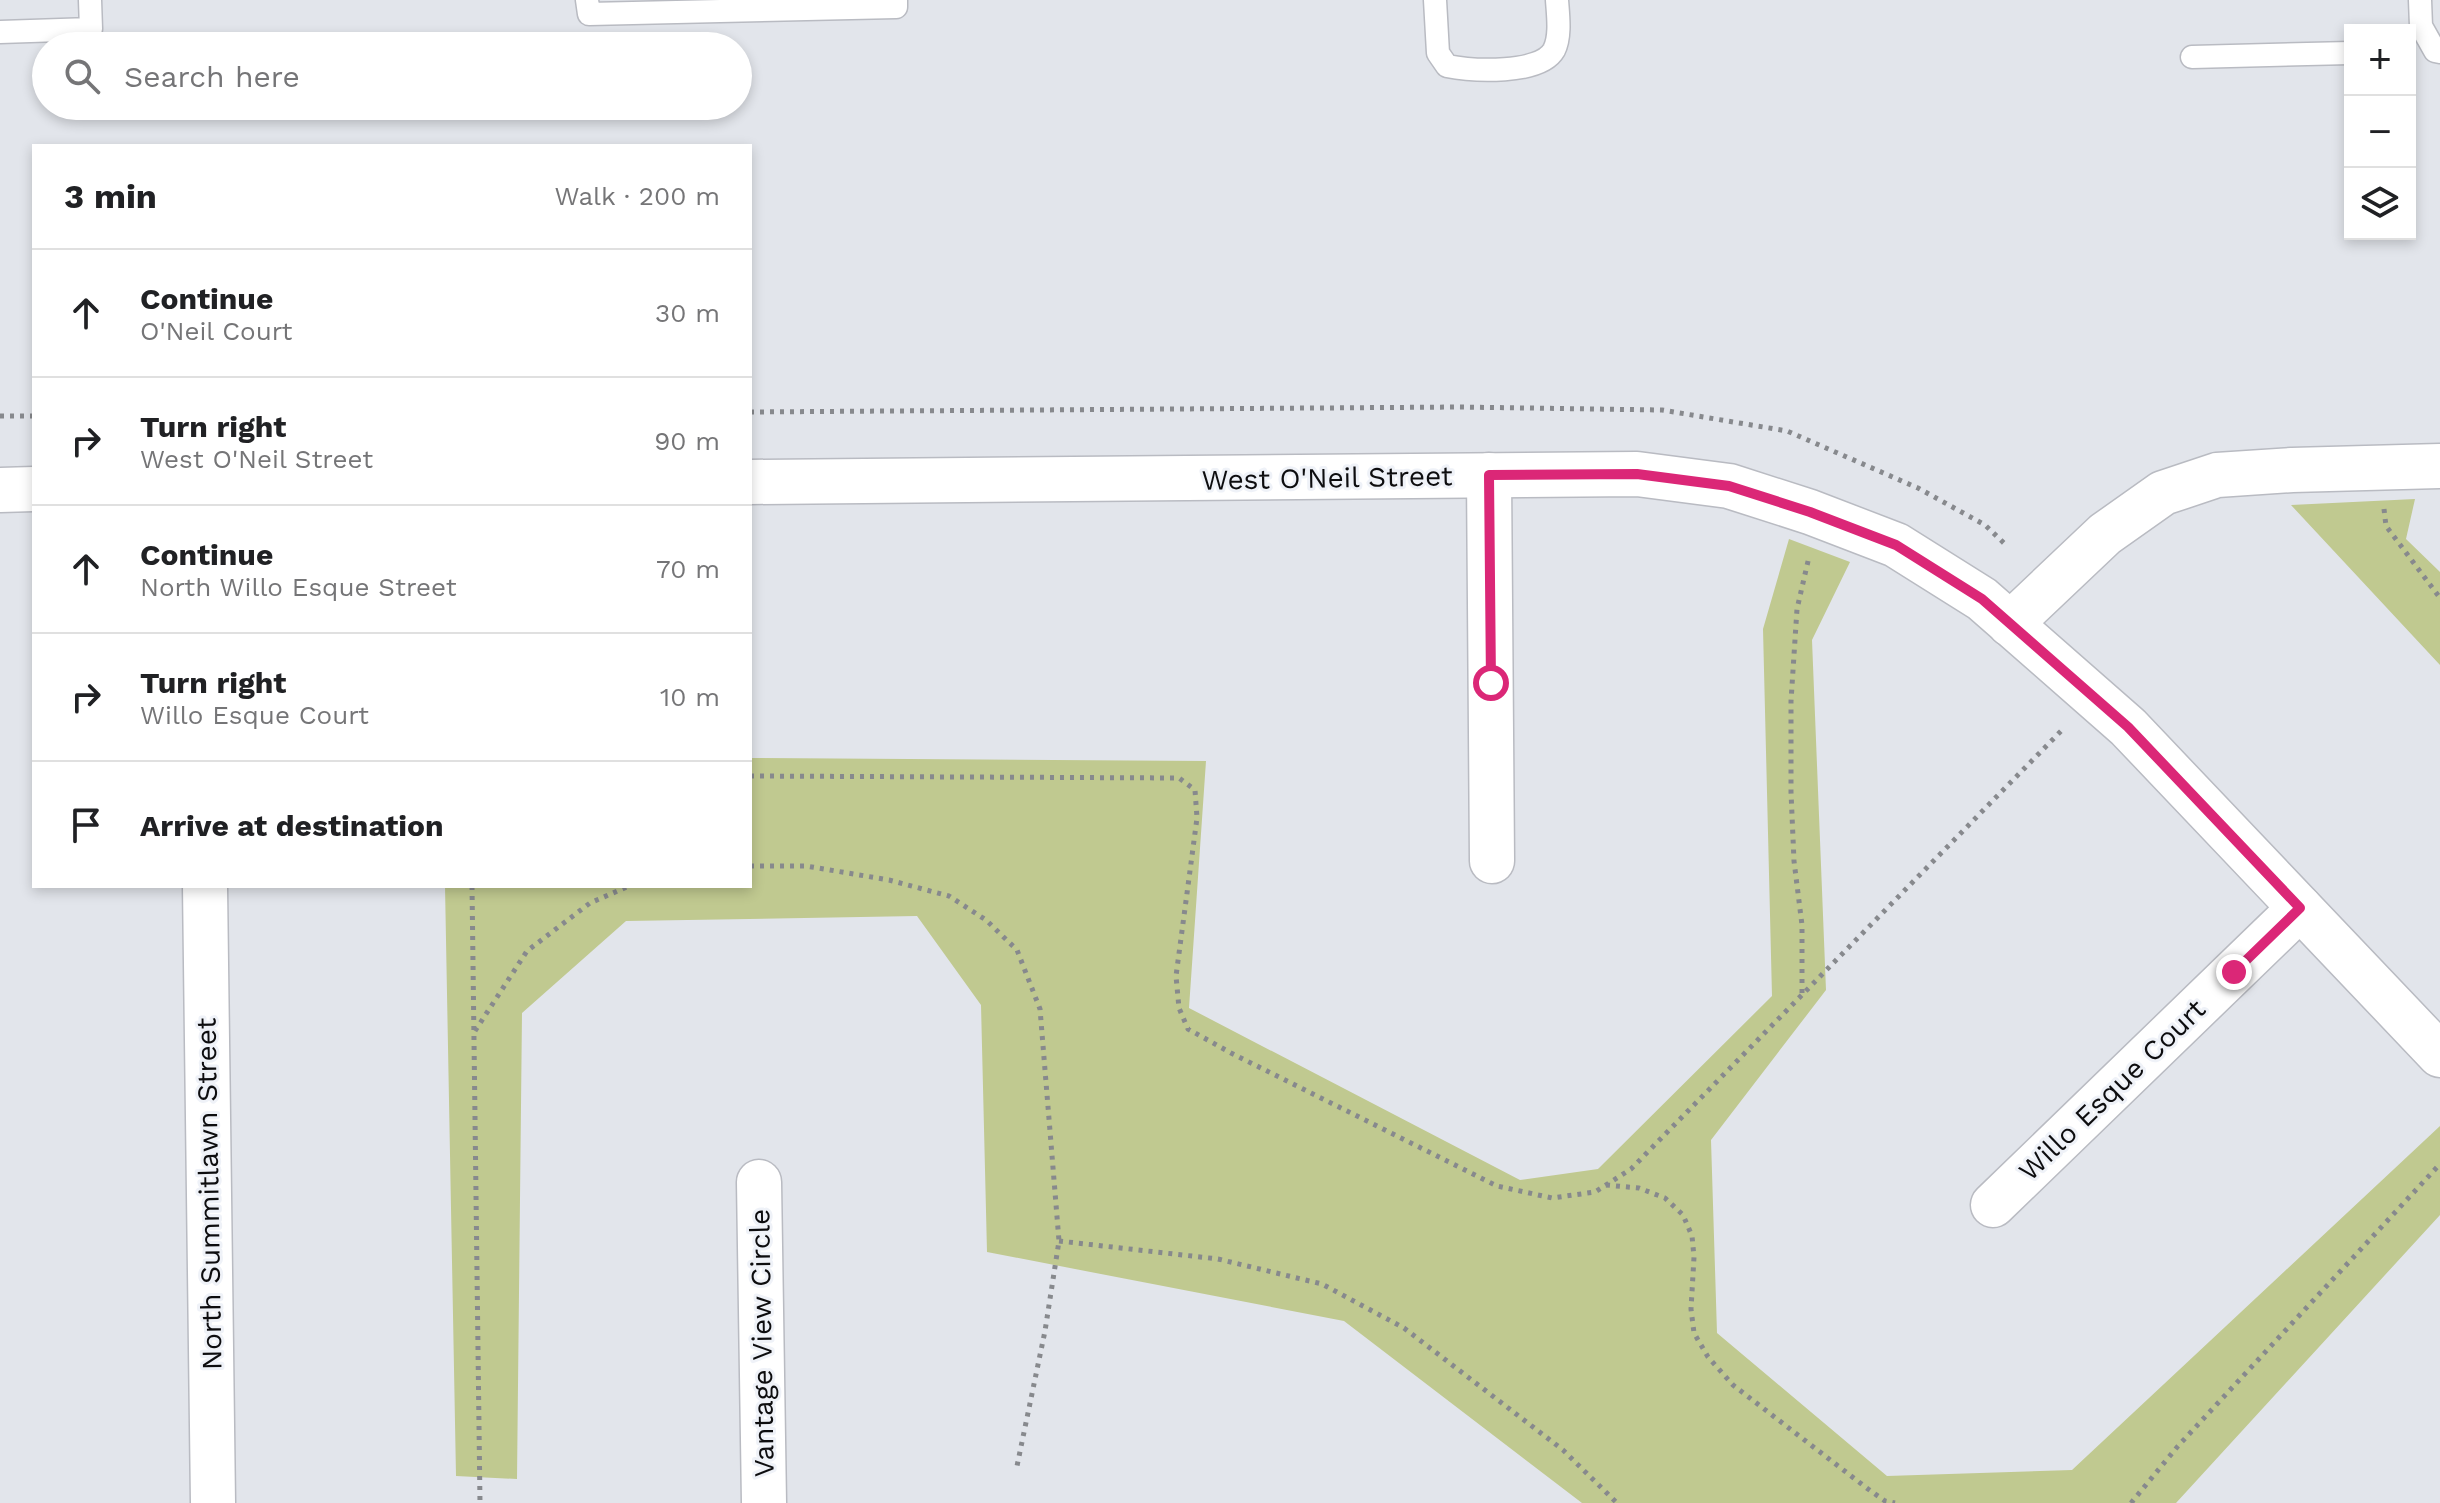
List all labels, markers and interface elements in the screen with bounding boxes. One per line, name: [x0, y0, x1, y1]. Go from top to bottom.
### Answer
map controls: [2344, 24, 2416, 240]
button: +: [2344, 24, 2416, 96]
search box: [32, 32, 752, 120]
icon: search: [60, 54, 104, 98]
text: Search here: [124, 59, 300, 94]
button: −: [2344, 96, 2416, 168]
button: layers: [2344, 168, 2416, 240]
text: 3 min: [64, 176, 157, 216]
text: Walk · 200 m: [554, 181, 720, 211]
text: Continue: [140, 281, 273, 316]
icon: ahead: [64, 291, 108, 335]
text: 30 m: [655, 298, 720, 328]
text: O'Neil Court: [140, 316, 292, 346]
text: Turn right: [140, 409, 286, 444]
icon: right: [64, 419, 108, 463]
text: 90 m: [654, 426, 720, 456]
text: West O'Neil Street: [140, 444, 373, 474]
street label: West O'Neil Street: [1201, 459, 1453, 497]
text: Continue: [140, 537, 273, 572]
icon: ahead: [64, 547, 108, 591]
text: 70 m: [656, 554, 720, 584]
text: North Willo Esque Street: [140, 572, 457, 602]
text: Turn right: [140, 665, 286, 700]
route start: [1473, 665, 1509, 701]
icon: right: [64, 675, 108, 719]
text: 10 m: [660, 682, 720, 712]
text: Willo Esque Court: [140, 700, 369, 730]
icon: arrive: [64, 803, 108, 847]
text: Arrive at destination: [140, 808, 444, 843]
route end: [2216, 954, 2252, 990]
street label: Willo Esque Court: [2012, 992, 2212, 1188]
street label: North Summitlawn Street: [189, 1017, 229, 1371]
street label: Vantage View Circle: [743, 1208, 781, 1478]

